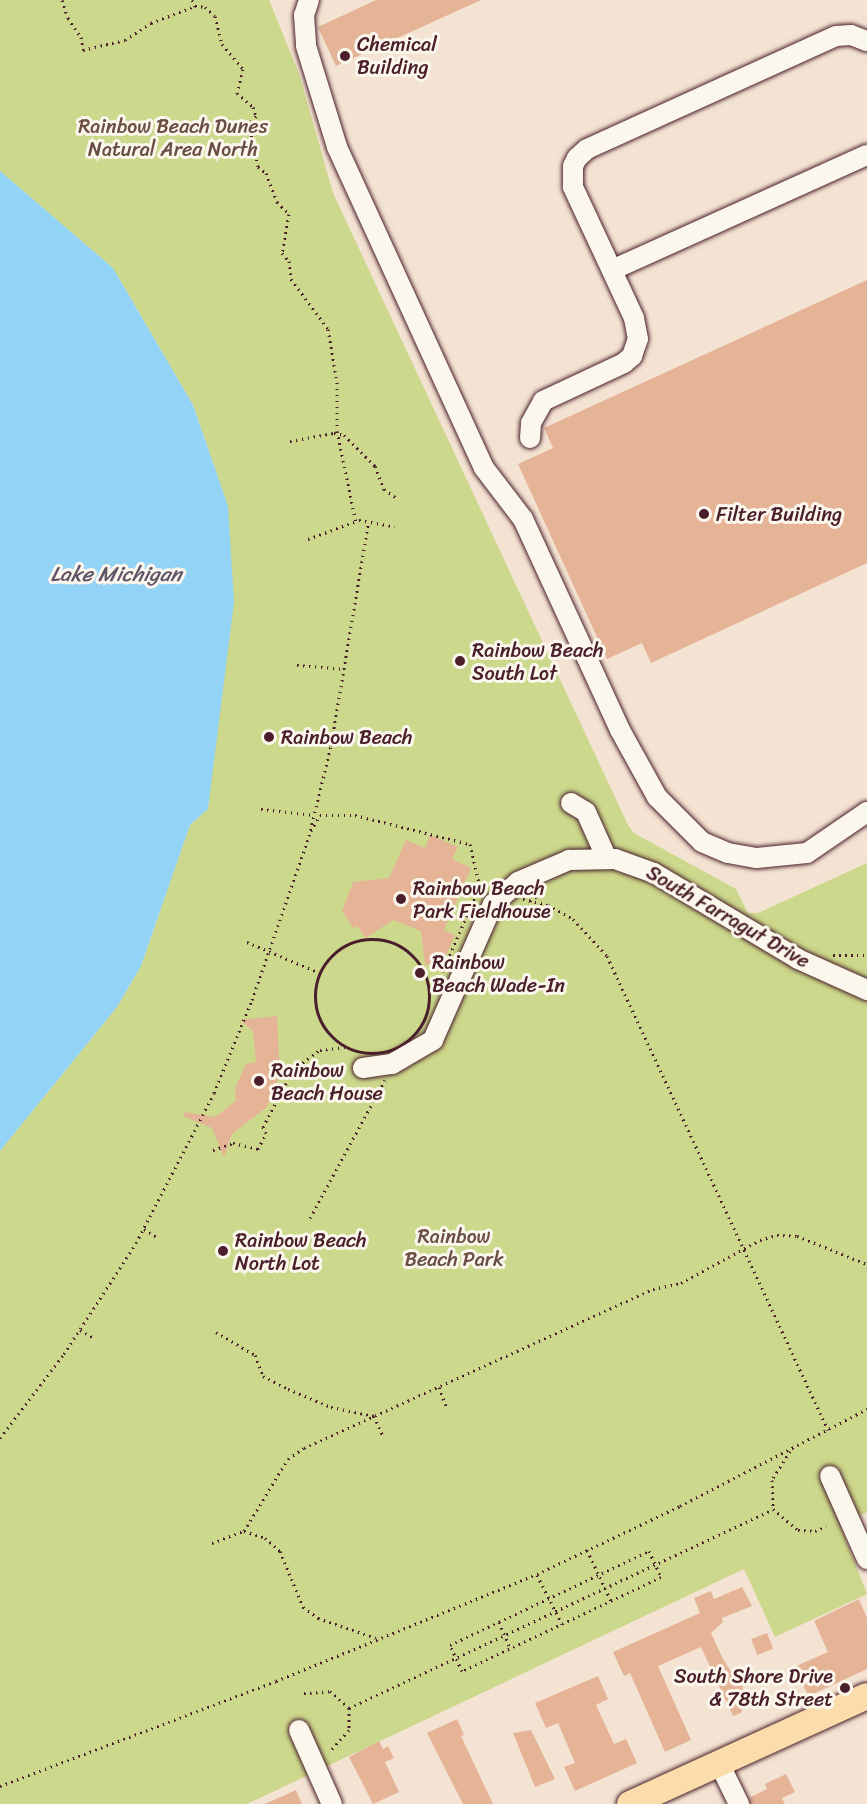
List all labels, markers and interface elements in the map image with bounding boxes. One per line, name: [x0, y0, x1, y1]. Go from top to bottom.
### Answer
place label: Chemical Building: [357, 33, 437, 80]
marker: Chemical Building: [338, 49, 352, 63]
park label: Rainbow Beach Dunes Natural Area North: [78, 114, 268, 161]
place label: Filter Building: [716, 502, 842, 526]
marker: Filter Building: [697, 507, 711, 521]
water label: Lake Michigan: [51, 561, 181, 587]
place label: Rainbow Beach South Lot: [472, 638, 603, 685]
marker: Rainbow Beach South Lot: [453, 654, 467, 668]
place label: Rainbow Beach: [281, 725, 412, 749]
marker: Rainbow Beach: [262, 730, 276, 744]
street label: South Farragut Drive: [642, 860, 814, 974]
place label: Rainbow Beach Park Fieldhouse: [413, 876, 553, 923]
marker: Rainbow Beach Park Fieldhouse: [394, 892, 408, 906]
place label: Rainbow Beach Wade-In: [432, 950, 565, 997]
marker: Rainbow Beach Wade-In: [413, 966, 427, 980]
place label: Rainbow Beach House: [271, 1058, 383, 1105]
marker: Rainbow Beach House: [252, 1074, 266, 1088]
park label: Rainbow Beach Park: [404, 1225, 504, 1272]
place label: Rainbow Beach North Lot: [235, 1228, 366, 1275]
marker: Rainbow Beach North Lot: [216, 1244, 230, 1258]
place label: South Shore Drive & 78th Street: [673, 1664, 833, 1711]
marker: South Shore Drive & 78th Street: [838, 1681, 852, 1695]

